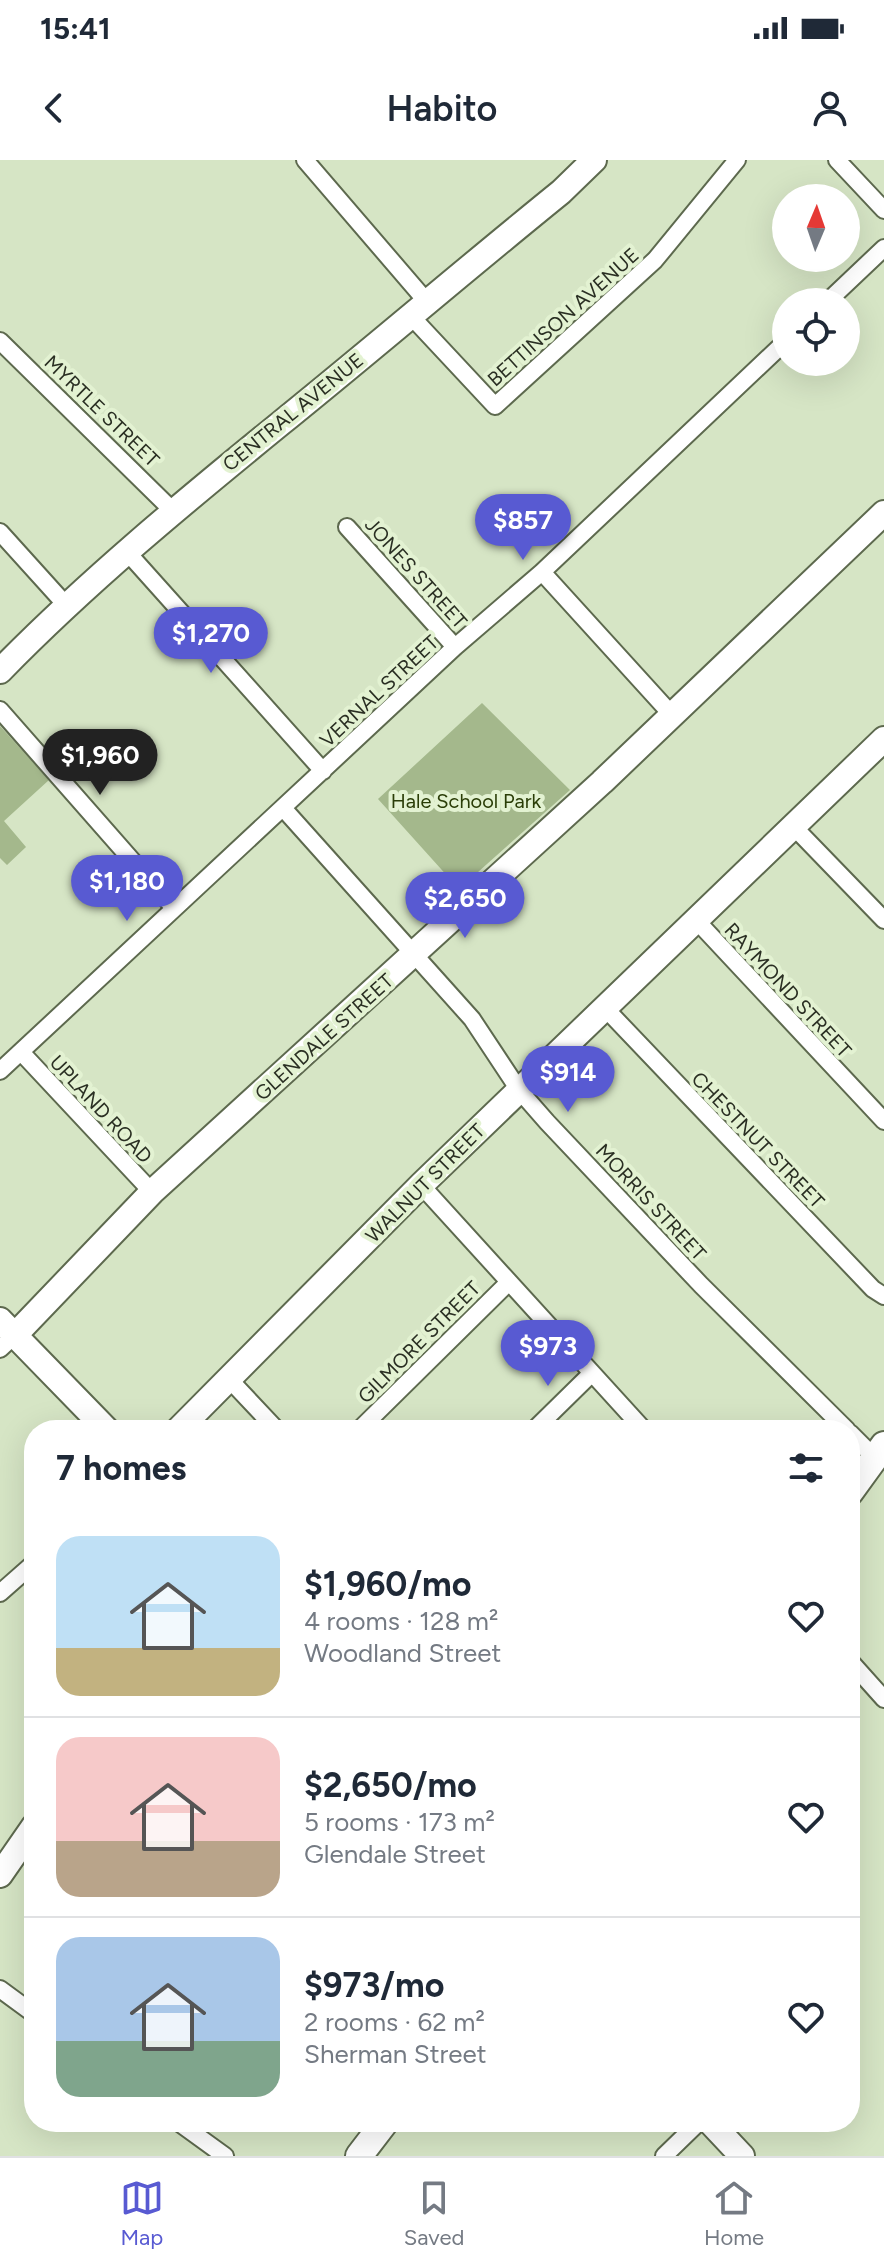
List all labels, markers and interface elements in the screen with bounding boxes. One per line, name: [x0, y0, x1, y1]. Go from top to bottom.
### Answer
text: 15:41: [40, 10, 111, 47]
icon: back: [32, 86, 76, 130]
icon: person: [808, 86, 852, 130]
text: Habito: [386, 87, 498, 130]
north arrow: [772, 184, 860, 272]
map controls: [772, 184, 860, 376]
street label: BETTINSON AVENUE: [482, 243, 644, 391]
button: locate: [772, 288, 860, 376]
street label: CENTRAL AVENUE: [218, 348, 368, 476]
street label: MYRTLE STREET: [40, 350, 164, 472]
pin: $857: [476, 494, 570, 562]
text: $857: [493, 504, 553, 536]
street label: JONES STREET: [360, 513, 472, 633]
pin: $1,270: [146, 607, 276, 675]
text: $1,270: [172, 617, 250, 649]
street label: VERNAL STREET: [315, 630, 443, 752]
pin: $1,960: [35, 729, 165, 797]
text: $1,960: [60, 739, 140, 771]
park label: Hale School Park: [391, 789, 541, 813]
pin: $1,180: [62, 855, 192, 923]
text: $1,180: [89, 865, 165, 897]
pin: $2,650: [400, 872, 530, 940]
text: $2,650: [423, 882, 507, 914]
street label: RAYMOND STREET: [719, 918, 857, 1062]
street label: GLENDALE STREET: [250, 969, 398, 1105]
pin: $914: [521, 1046, 615, 1114]
street label: UPLAND ROAD: [45, 1050, 157, 1168]
text: $914: [540, 1056, 596, 1088]
street label: CHESTNUT STREET: [687, 1067, 829, 1213]
street label: WALNUT STREET: [360, 1118, 490, 1248]
street label: MORRIS STREET: [591, 1139, 711, 1265]
street label: GILMORE STREET: [353, 1276, 485, 1408]
pin: $973: [501, 1320, 595, 1388]
text: $973: [519, 1330, 577, 1362]
icon: filters: [784, 1446, 828, 1490]
text: 7 homes: [56, 1448, 186, 1489]
text: $1,960/mo: [304, 1564, 471, 1605]
icon: home: [120, 1568, 216, 1664]
icon: heart: [784, 1594, 828, 1638]
text: 4 rooms · 128 m²: [304, 1605, 498, 1637]
text: Woodland Street: [304, 1637, 501, 1669]
text: $2,650/mo: [304, 1765, 477, 1806]
icon: home: [120, 1769, 216, 1865]
icon: heart: [784, 1795, 828, 1839]
text: 5 rooms · 173 m²: [304, 1806, 495, 1838]
text: Glendale Street: [304, 1838, 486, 1870]
text: $973/mo: [304, 1965, 444, 2006]
icon: home: [120, 1969, 216, 2065]
icon: heart: [784, 1995, 828, 2039]
text: 2 rooms · 62 m²: [304, 2006, 485, 2038]
text: Sherman Street: [304, 2038, 487, 2070]
tab: Map: [120, 2176, 164, 2251]
tab: Saved: [404, 2176, 464, 2251]
tab: Home: [704, 2176, 764, 2251]

